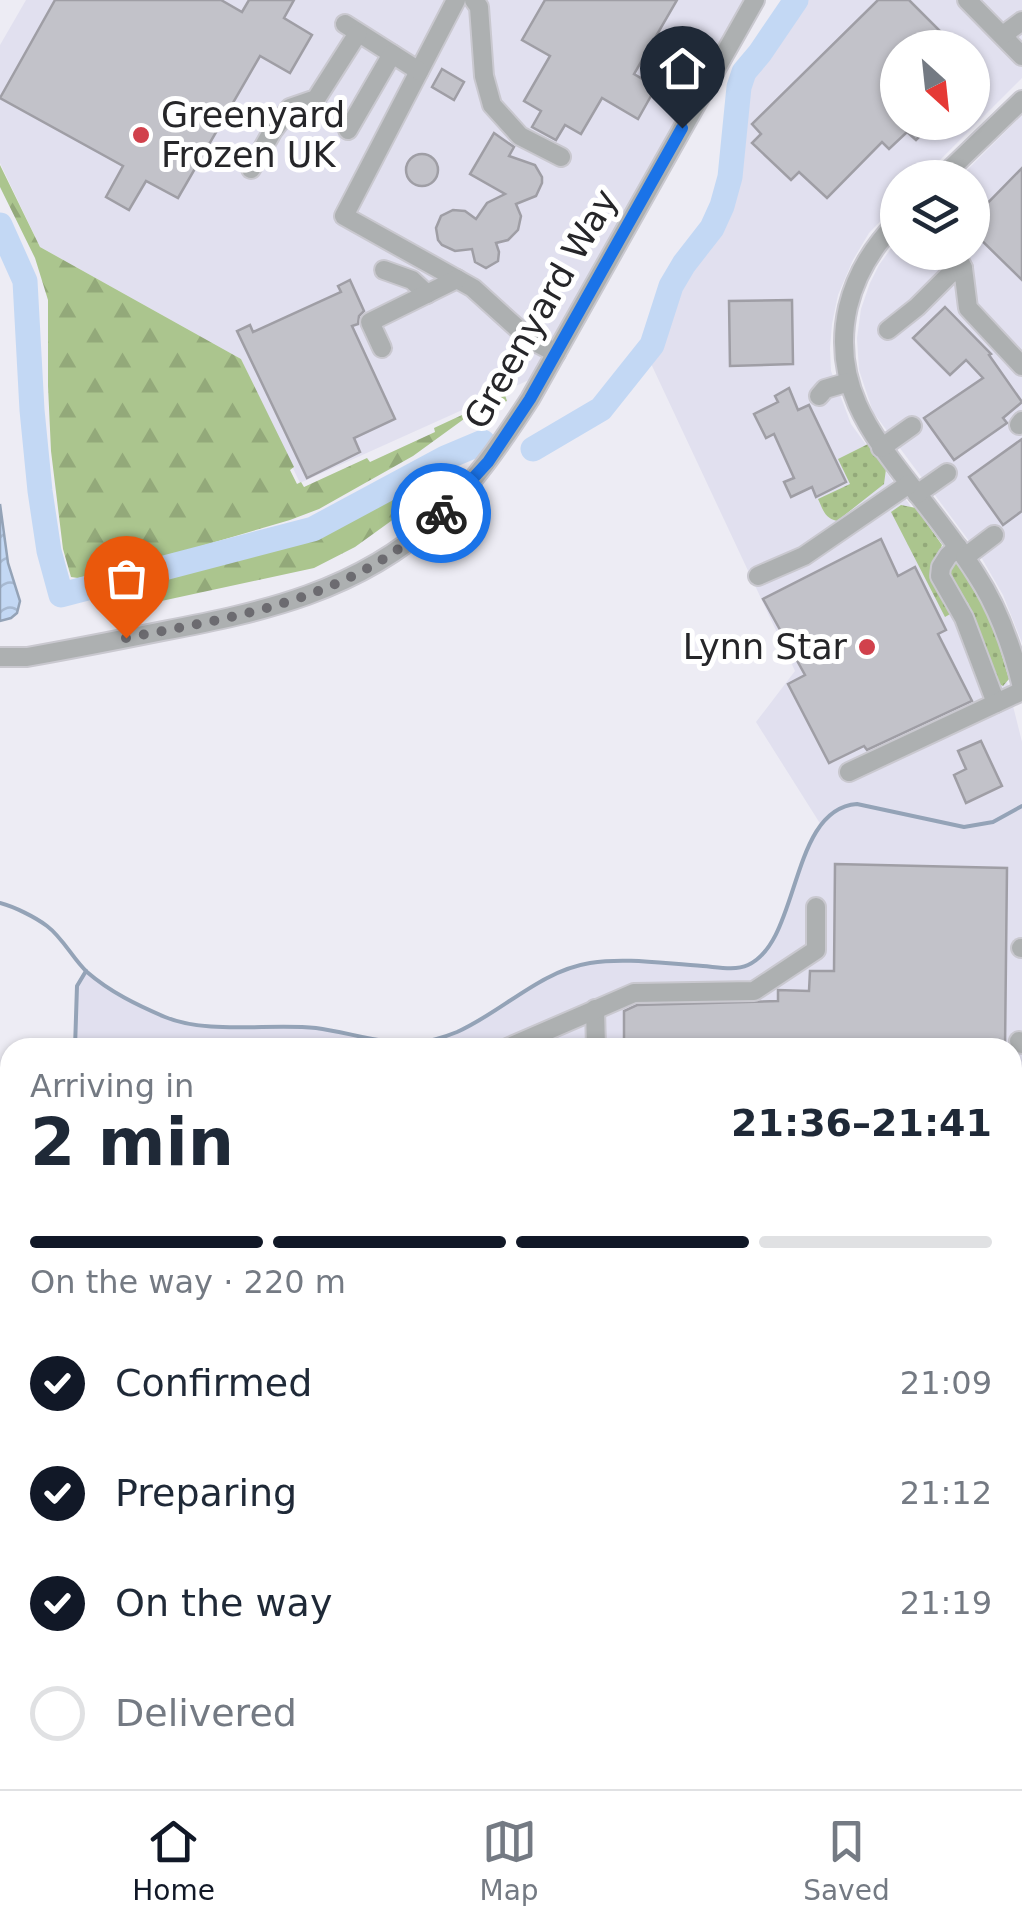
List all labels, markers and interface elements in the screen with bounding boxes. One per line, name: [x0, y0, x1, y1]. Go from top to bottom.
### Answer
pin: [640, 26, 725, 129]
north arrow: [880, 30, 990, 140]
map controls: [880, 30, 990, 270]
icon: home: [655, 41, 710, 96]
place label: Greenyard Frozen UK: [161, 95, 345, 175]
marker: Greenyard Frozen UK: [130, 124, 152, 146]
button: layers: [880, 160, 990, 270]
street label: Greenyard Way: [456, 182, 626, 436]
courier: [391, 463, 491, 563]
icon: bike: [414, 486, 469, 541]
pin: [84, 536, 169, 639]
icon: bag: [99, 551, 154, 606]
place label: Lynn Star: [683, 627, 848, 667]
marker: Lynn Star: [856, 636, 878, 658]
text: Arriving in: [30, 1067, 194, 1105]
text: 21:36–21:41: [731, 1101, 992, 1145]
text: 2 min: [30, 1105, 234, 1180]
text: On the way · 220 m: [30, 1263, 346, 1301]
icon: check: [30, 1356, 85, 1411]
text: Confirmed: [115, 1361, 312, 1405]
text: 21:09: [900, 1364, 992, 1402]
icon: check: [30, 1466, 85, 1521]
text: Preparing: [115, 1471, 297, 1515]
text: 21:12: [900, 1474, 992, 1512]
icon: check: [30, 1576, 85, 1631]
text: On the way: [115, 1581, 332, 1625]
text: 21:19: [900, 1584, 992, 1622]
text: Delivered: [115, 1691, 297, 1735]
tab: Home: [132, 1814, 215, 1907]
tab: Map: [480, 1814, 539, 1907]
tab: Saved: [803, 1814, 890, 1907]

